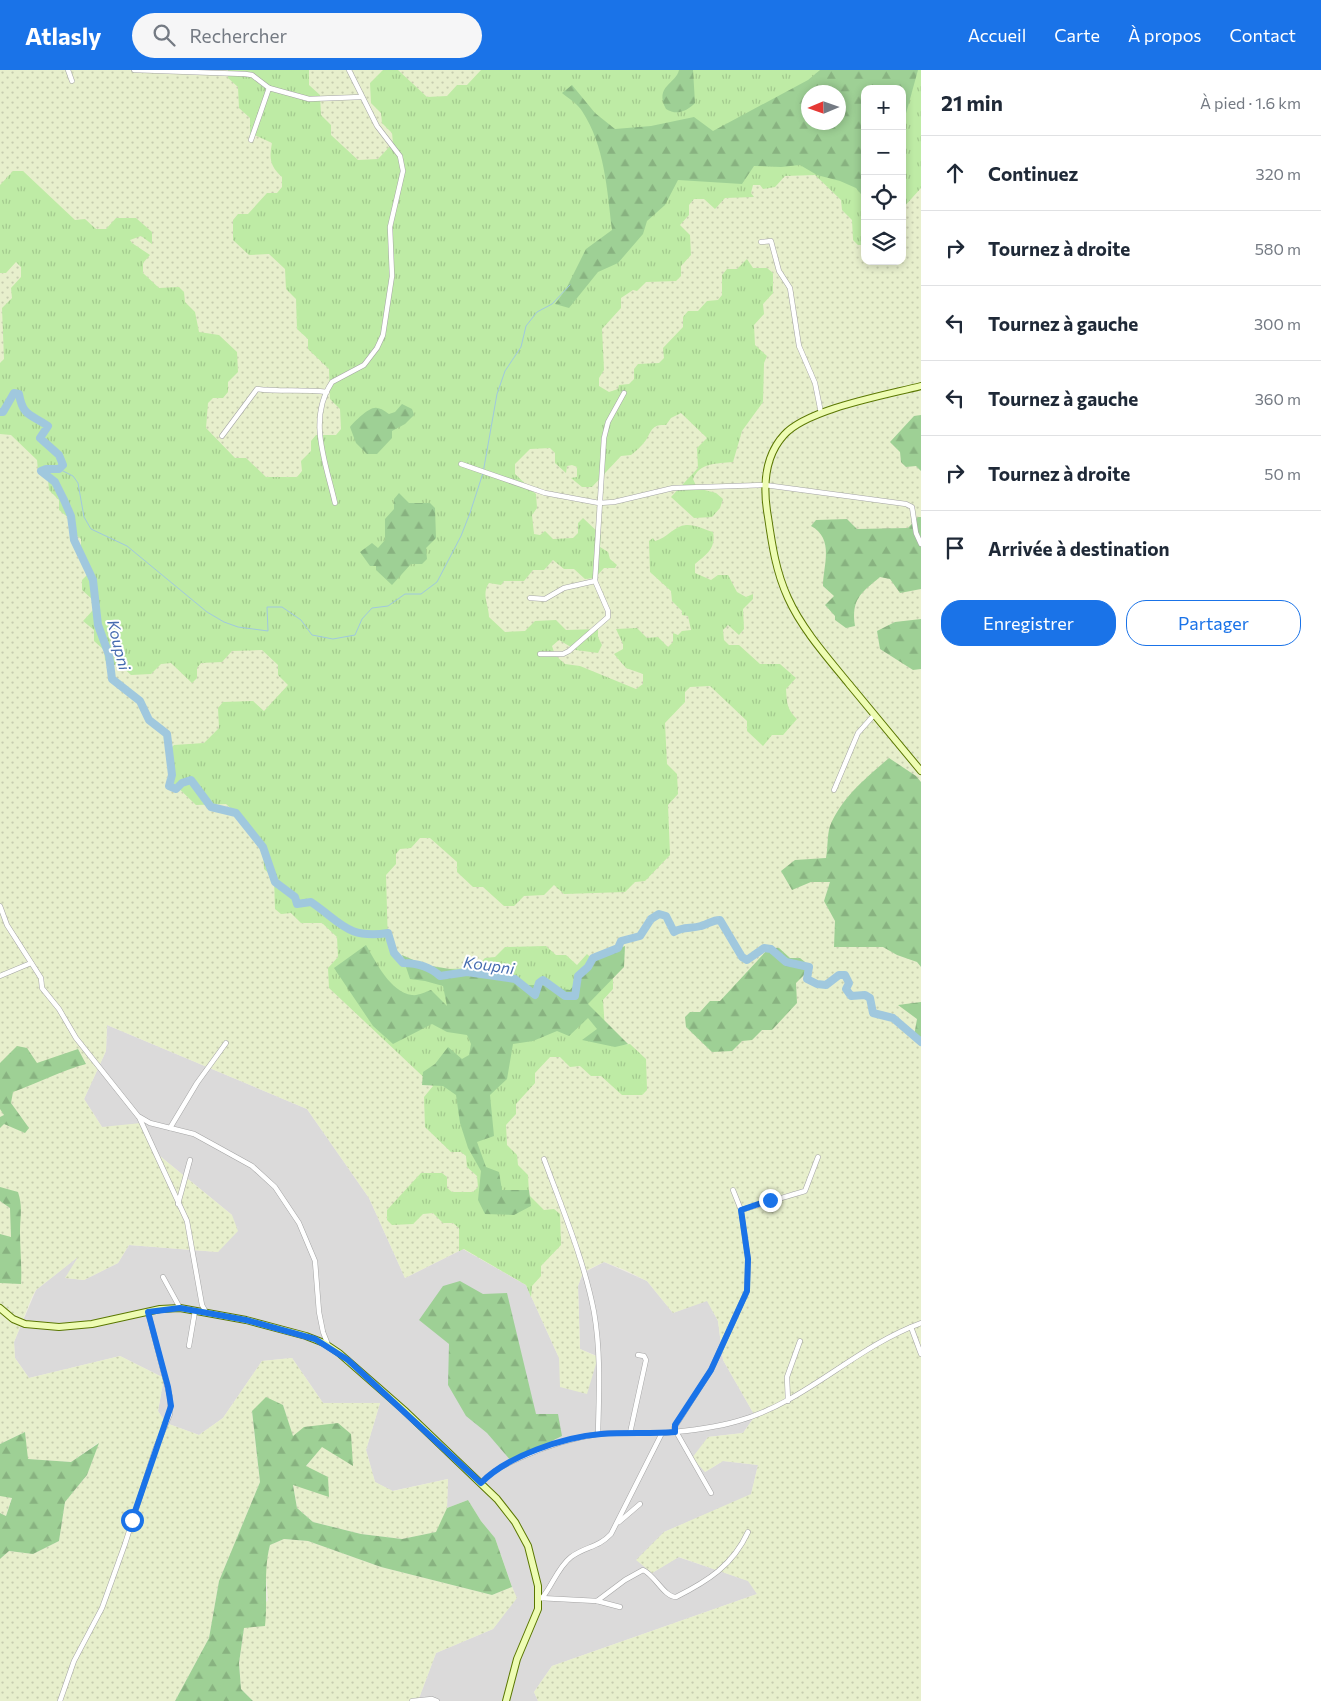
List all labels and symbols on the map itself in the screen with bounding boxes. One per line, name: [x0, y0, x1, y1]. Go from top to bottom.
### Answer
north arrow: [801, 85, 846, 130]
water label: Koupni: [104, 618, 135, 673]
water label: Koupni: [462, 952, 517, 978]
route end: [759, 1189, 782, 1212]
route start: [121, 1509, 144, 1532]

